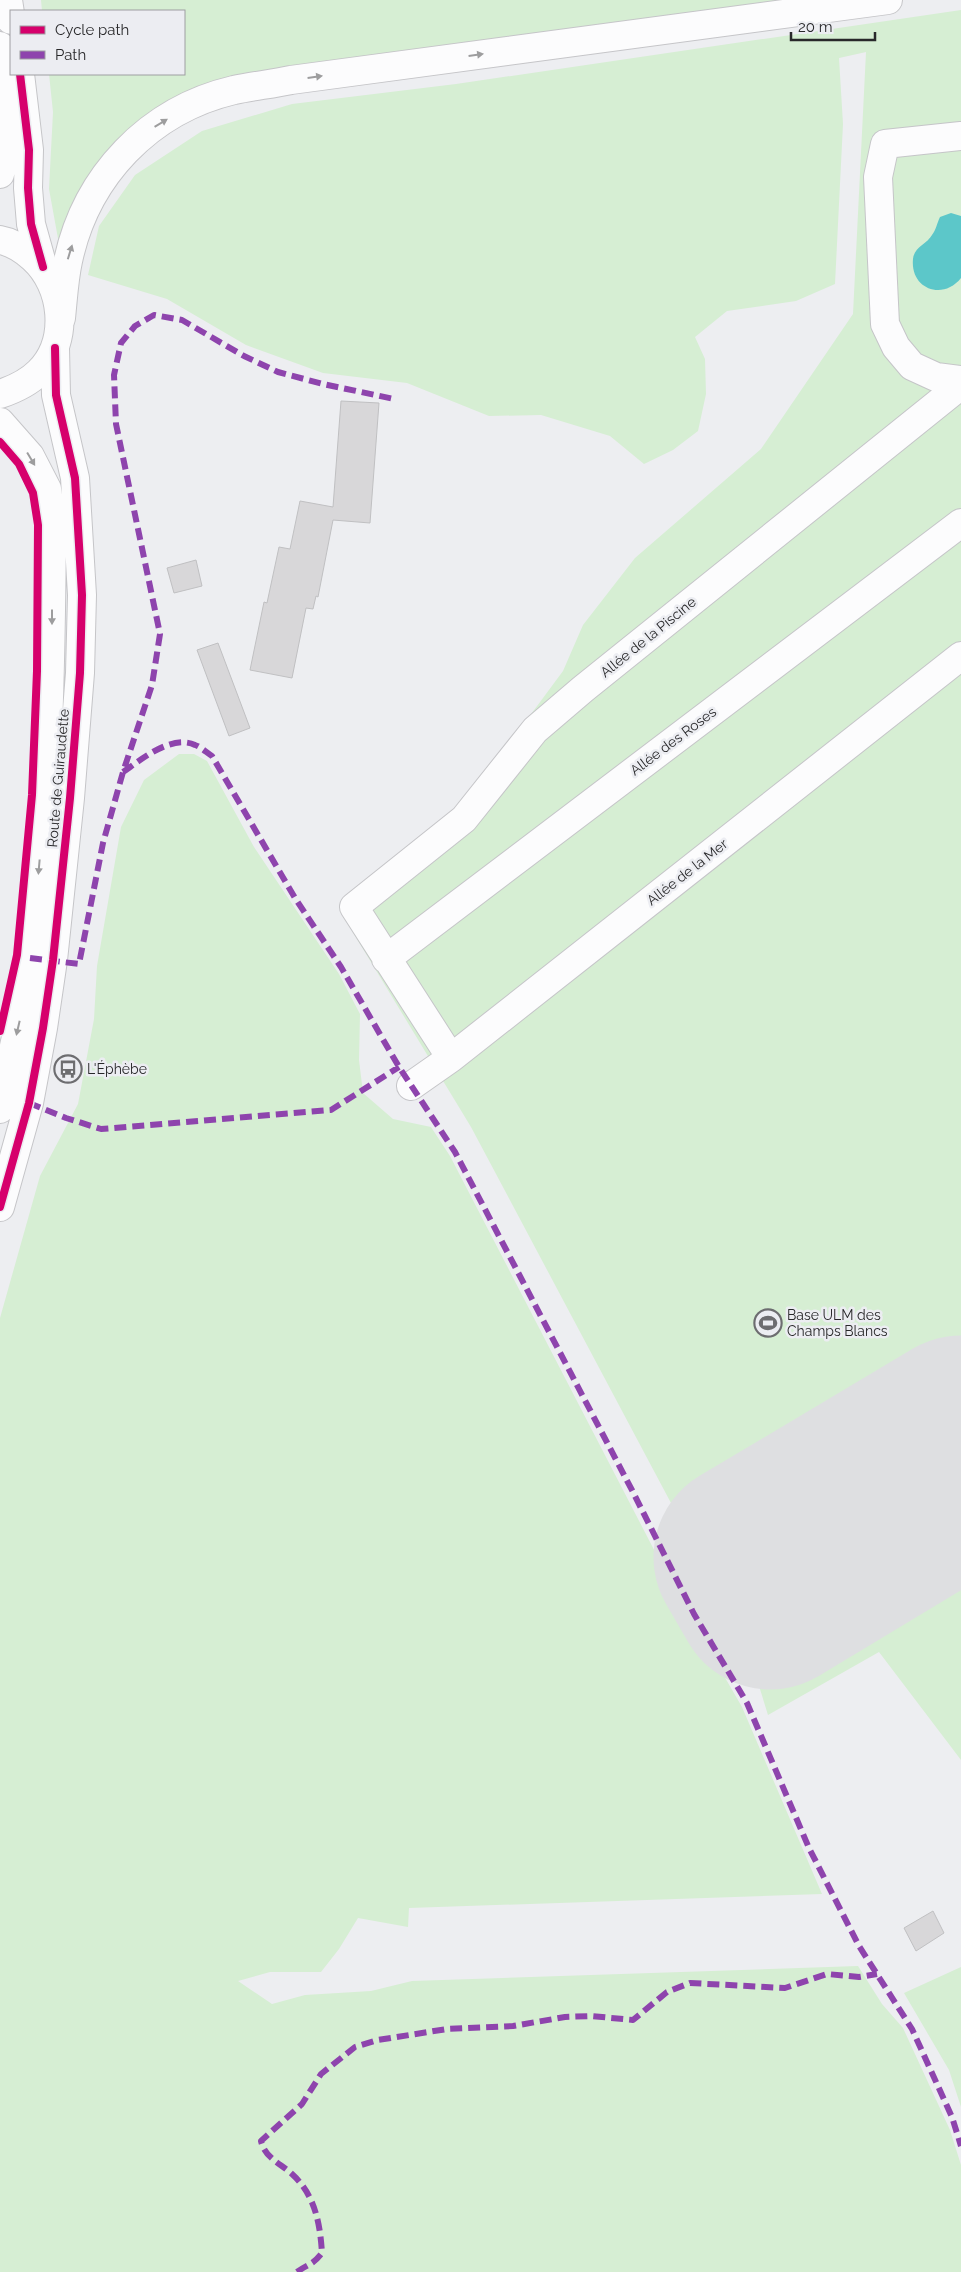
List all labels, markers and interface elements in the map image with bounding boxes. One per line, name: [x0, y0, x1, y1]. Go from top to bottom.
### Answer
legend: [10, 10, 185, 75]
scale bar: [791, 10, 875, 42]
text: 20 m: [798, 18, 833, 36]
text: Cycle path: [55, 21, 129, 39]
text: Path: [55, 46, 86, 64]
one-way arrow: [468, 51, 484, 59]
one-way arrow: [307, 73, 323, 81]
one-way arrow: [154, 118, 167, 127]
one-way arrow: [67, 245, 75, 260]
one-way arrow: [27, 453, 36, 466]
street label: Allée de la Piscine: [597, 594, 699, 680]
one-way arrow: [48, 610, 56, 626]
street label: Allée des Roses: [627, 703, 719, 778]
street label: Route de Guiraudette: [44, 708, 72, 848]
street label: Allée de la Mer: [644, 836, 731, 908]
one-way arrow: [35, 859, 43, 875]
one-way arrow: [14, 1021, 22, 1036]
bus stop icon: L'Éphèbe: [53, 1054, 83, 1084]
place label: L'Éphèbe: [87, 1060, 147, 1077]
place label: Base ULM des Champs Blancs: [787, 1307, 888, 1339]
sports icon: Base ULM des Champs Blancs: [753, 1308, 783, 1338]

